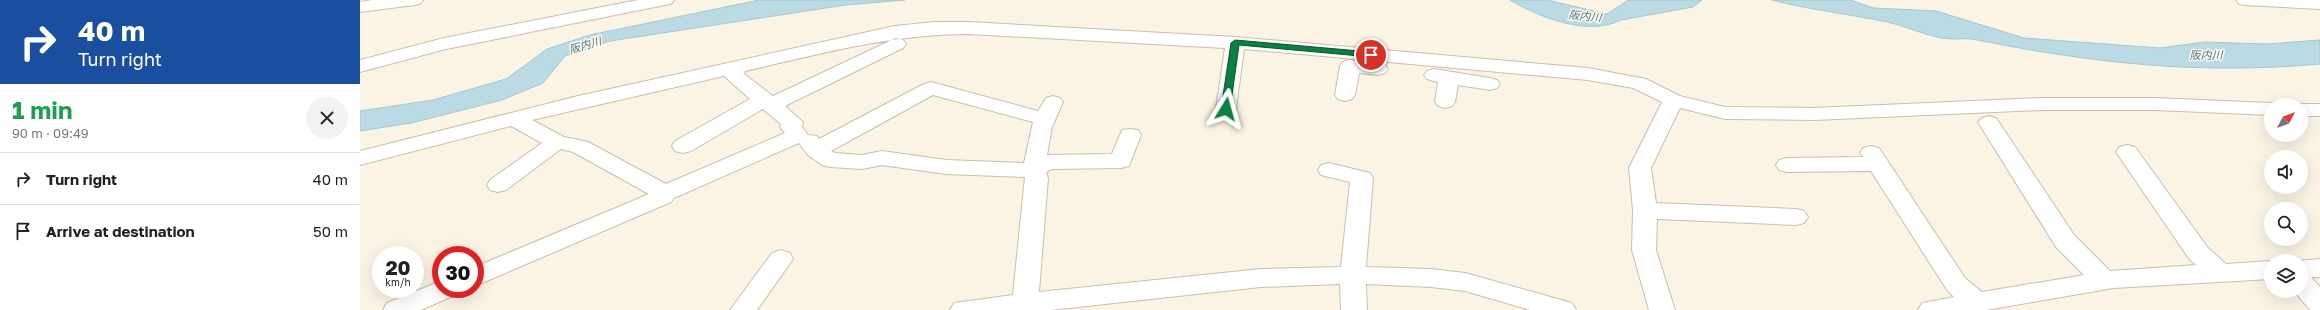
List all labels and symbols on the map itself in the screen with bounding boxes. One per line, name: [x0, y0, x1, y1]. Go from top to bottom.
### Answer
water label: 阪内川: [1568, 7, 1603, 24]
water label: 阪内川: [567, 33, 603, 56]
pin: [1354, 38, 1388, 72]
water label: 阪内川: [2190, 48, 2223, 61]
position arrow: [1205, 88, 1247, 130]
north arrow: [2264, 98, 2308, 142]
speed limit sign: 30: [432, 246, 484, 298]

